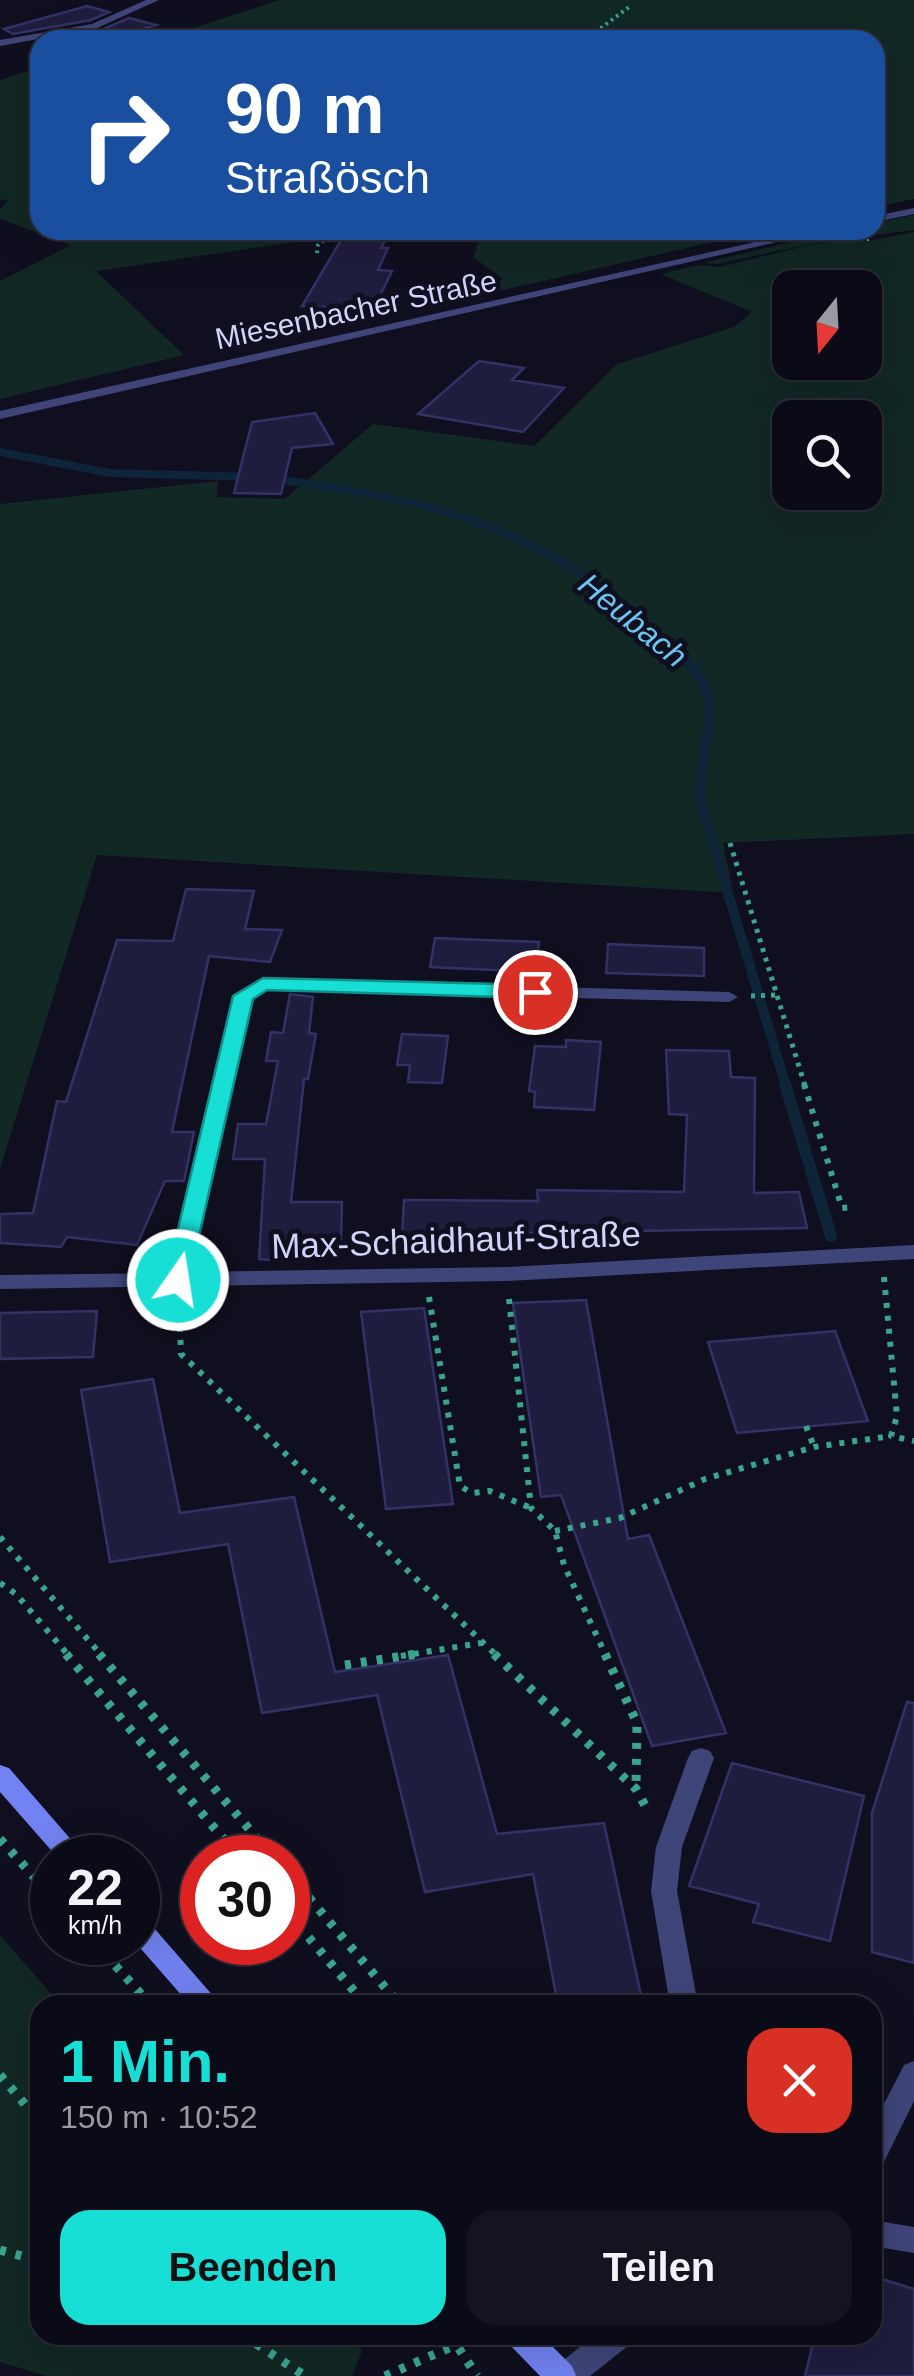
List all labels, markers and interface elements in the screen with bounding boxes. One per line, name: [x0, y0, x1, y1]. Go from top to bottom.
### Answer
icon: right: [60, 70, 190, 200]
text: 90 m: [225, 70, 385, 148]
text: Straßösch: [225, 152, 430, 203]
street label: Miesenbacher Straße: [212, 264, 500, 355]
north arrow: [772, 270, 882, 380]
map controls: [772, 270, 882, 510]
button: search: [772, 400, 882, 510]
water label: Heubach: [572, 566, 694, 674]
pin: [493, 950, 578, 1035]
icon: arrive: [508, 965, 563, 1020]
street label: Max-Schaidhauf-Straße: [271, 1214, 641, 1265]
position arrow: [126, 1228, 230, 1332]
speed limit sign: 30: [180, 1835, 310, 1965]
text: 22: [67, 1860, 123, 1916]
text: km/h: [68, 1911, 122, 1939]
text: 1 Min.: [60, 2028, 230, 2095]
button: close: [747, 2028, 852, 2133]
text: 150 m · 10:52: [60, 2099, 257, 2135]
button: Beenden: [60, 2210, 446, 2325]
button: Teilen: [466, 2210, 852, 2325]

